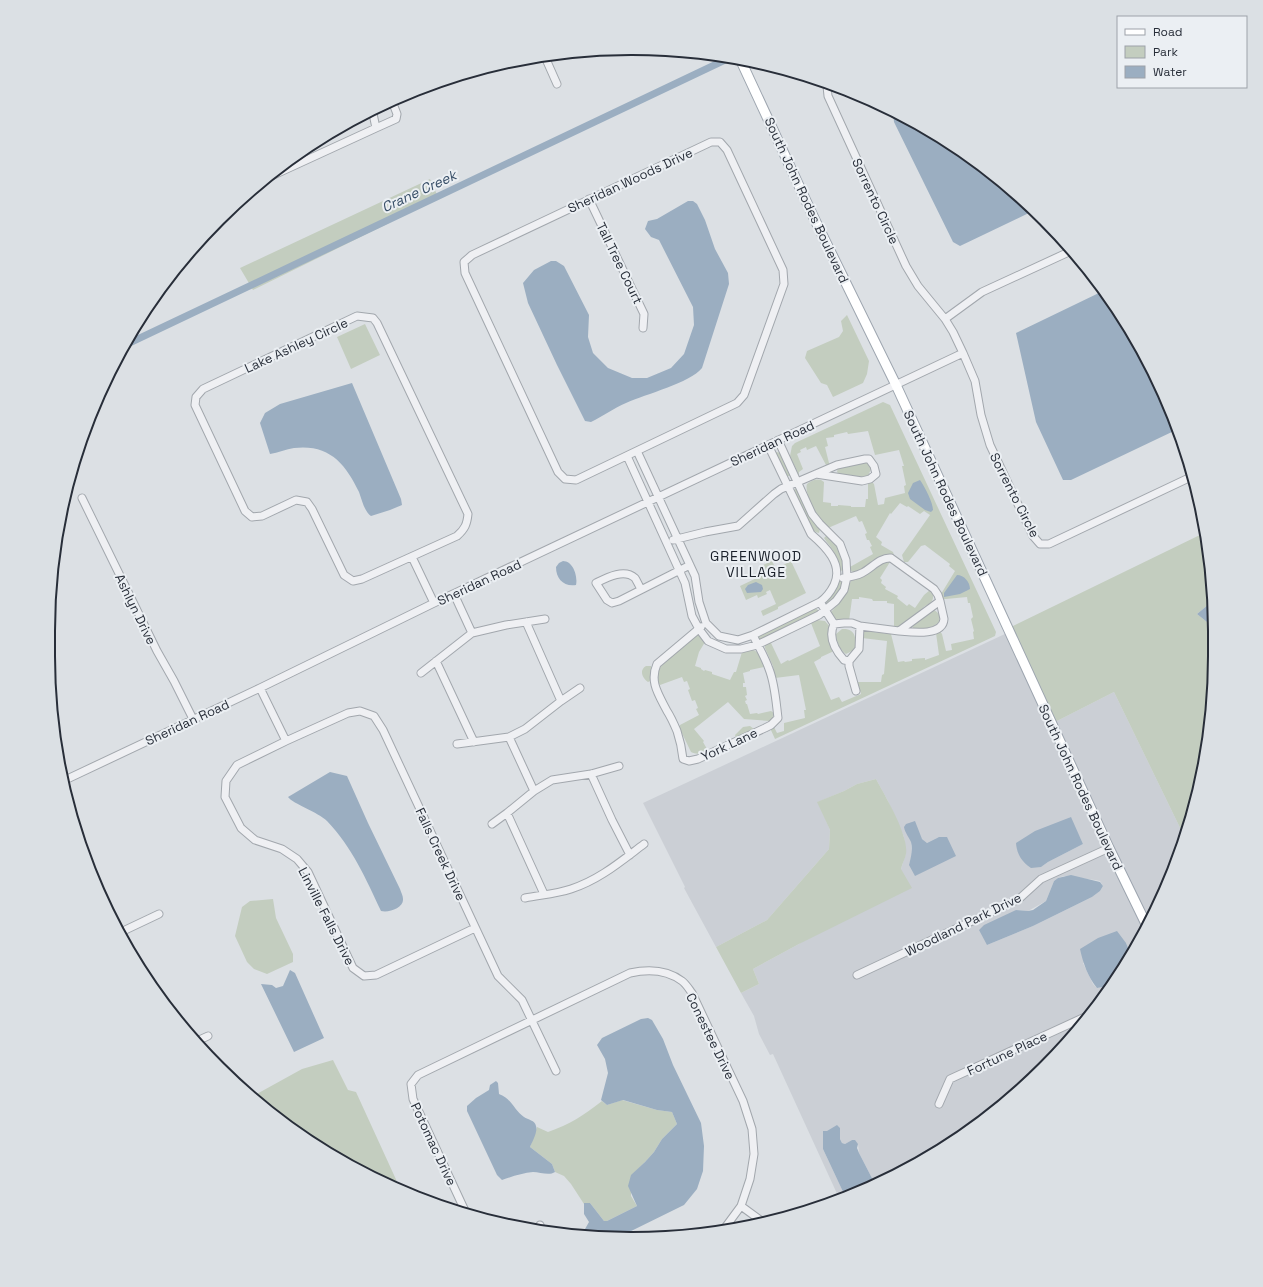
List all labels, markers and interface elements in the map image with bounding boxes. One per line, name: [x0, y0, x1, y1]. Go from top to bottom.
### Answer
legend: [1117, 16, 1247, 88]
text: Road: [1153, 24, 1182, 40]
text: Park: [1153, 44, 1178, 60]
text: Water: [1153, 64, 1187, 80]
street label: South John Rodes Boulevard: [761, 115, 852, 286]
street label: Sheridan Woods Drive: [565, 144, 695, 217]
street label: Sorrento Circle: [848, 155, 903, 247]
water label: Crane Creek: [379, 165, 461, 216]
street label: Tall Tree Court: [592, 220, 647, 307]
street label: Lake Ashley Circle: [242, 314, 351, 377]
street label: South John Rodes Boulevard: [900, 408, 991, 579]
street label: Sheridan Road: [727, 417, 817, 470]
street label: Sorrento Circle: [986, 450, 1043, 541]
district label: GREENWOOD VILLAGE: [710, 547, 802, 581]
street label: Sheridan Road: [434, 556, 524, 609]
street label: Ashlyn Drive: [111, 571, 160, 647]
street label: Sheridan Road: [142, 696, 232, 749]
street label: South John Rodes Boulevard: [1035, 702, 1126, 873]
street label: York Lane: [698, 724, 760, 765]
street label: Falls Creek Drive: [412, 805, 470, 904]
street label: Linville Falls Drive: [295, 864, 359, 968]
street label: Woodland Park Drive: [902, 889, 1024, 960]
street label: Conestee Drive: [682, 990, 739, 1082]
street label: Fortune Place: [964, 1027, 1050, 1079]
street label: Potomac Drive: [407, 1100, 460, 1189]

